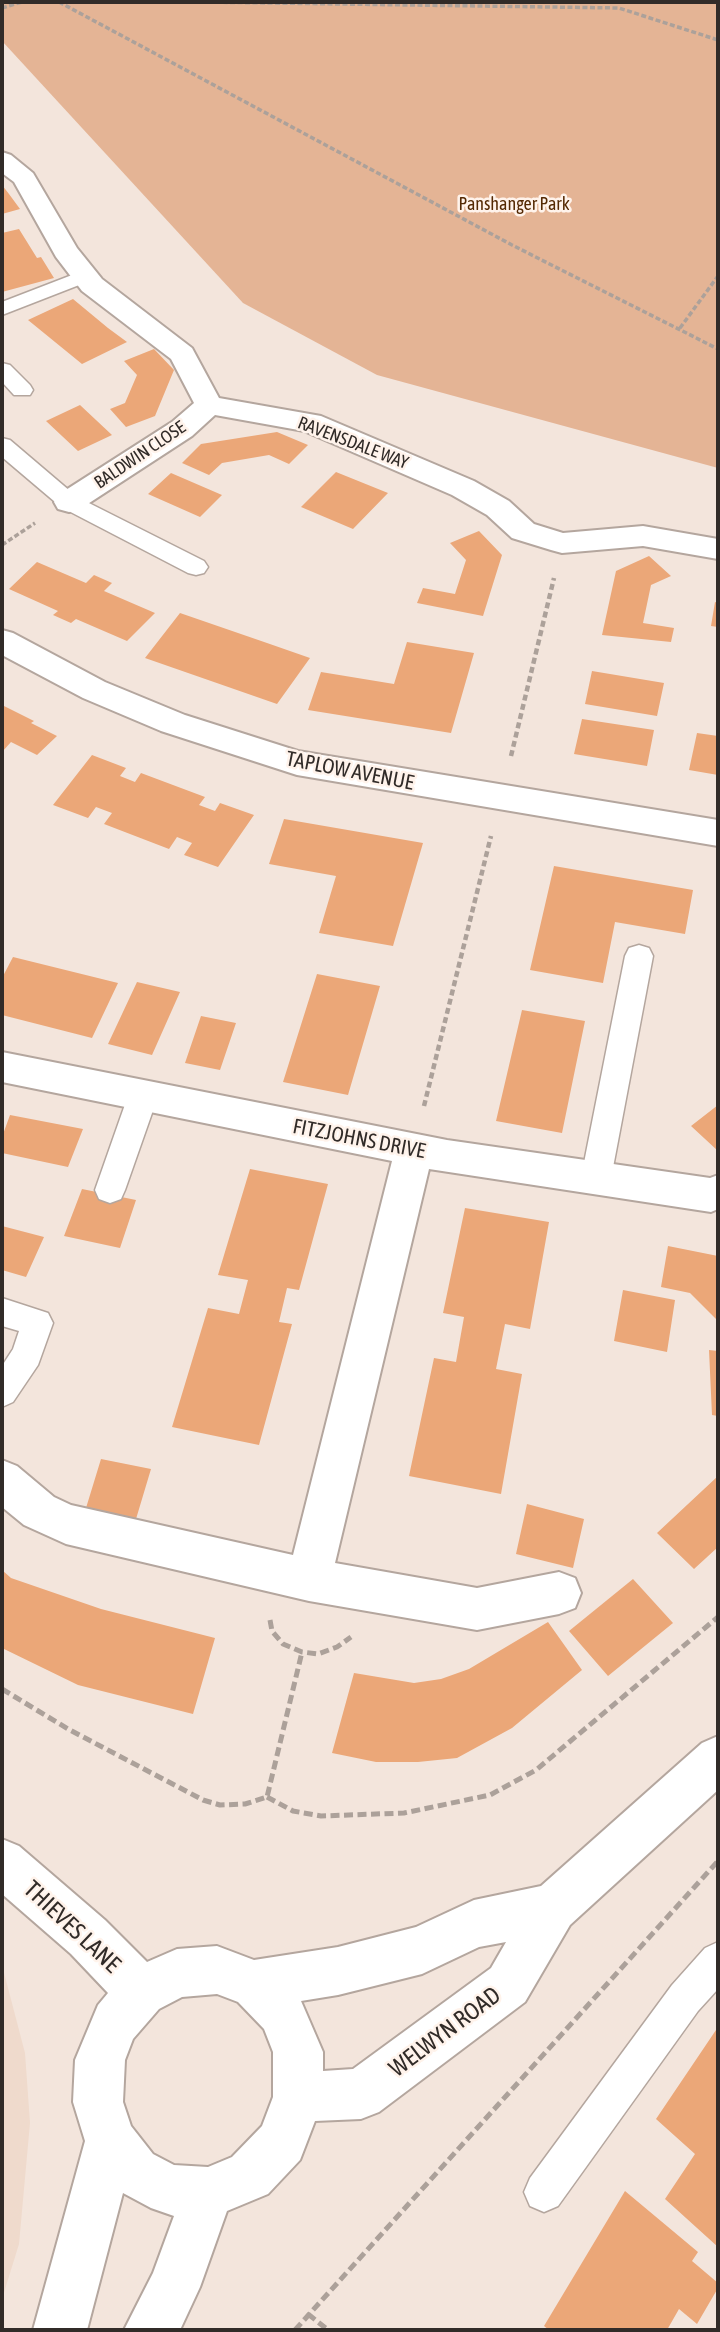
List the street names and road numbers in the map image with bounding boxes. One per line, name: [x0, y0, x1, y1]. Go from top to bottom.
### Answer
street label: RAVENSDALE WAY: [295, 412, 411, 474]
street label: BALDWIN CLOSE: [90, 417, 190, 493]
street label: TAPLOW AVENUE: [284, 746, 416, 796]
street label: FITZJOHNS DRIVE: [291, 1114, 427, 1164]
street label: THIEVES LANE: [18, 1875, 126, 1979]
street label: WELWYN ROAD: [384, 1981, 506, 2083]

